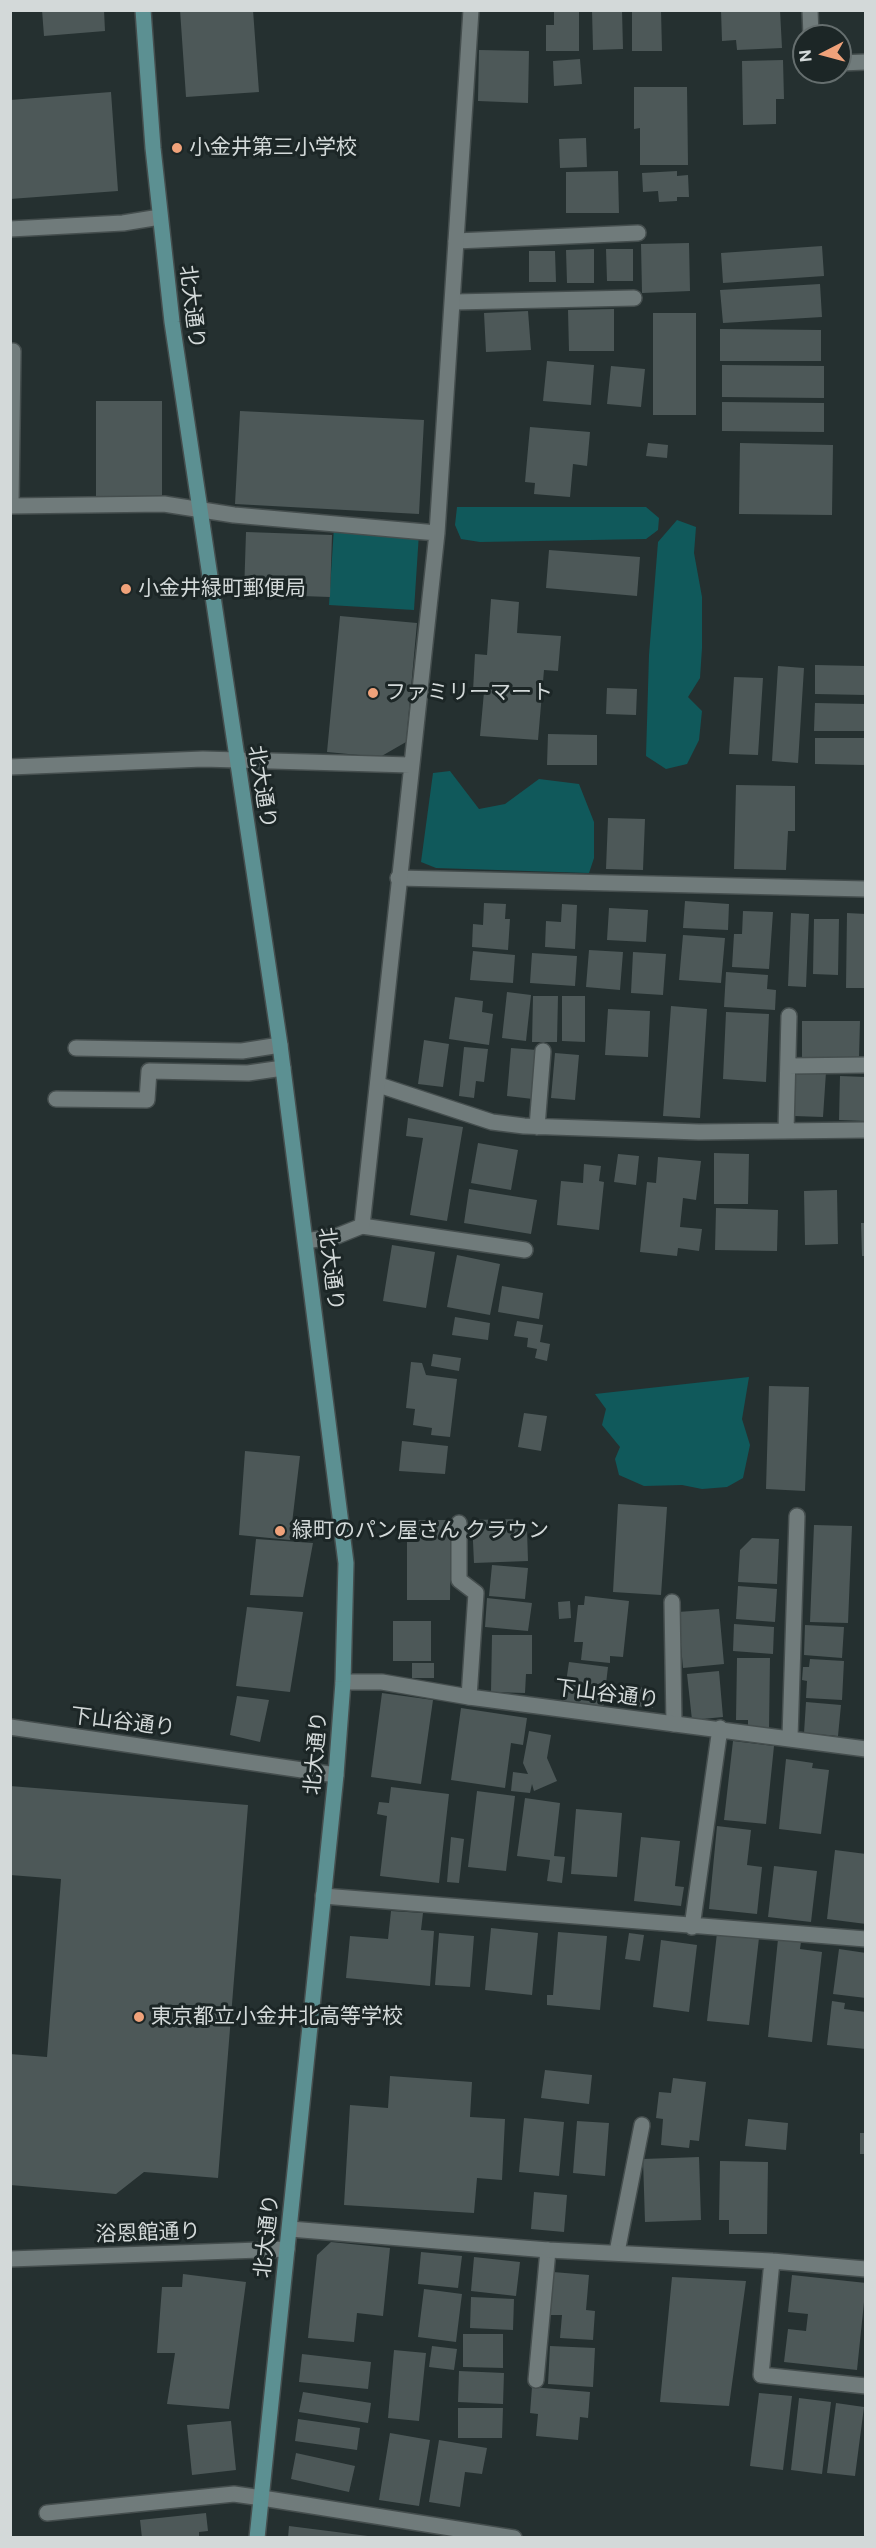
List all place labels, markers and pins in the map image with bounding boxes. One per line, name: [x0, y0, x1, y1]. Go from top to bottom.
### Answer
place label: 小金井第三小学校: [189, 135, 357, 161]
marker: 小金井第三小学校: [170, 141, 184, 155]
place label: 小金井緑町郵便局: [138, 576, 306, 602]
marker: 小金井緑町郵便局: [119, 582, 133, 596]
place label: ファミリーマート: [385, 680, 553, 706]
marker: ファミリーマート: [366, 686, 380, 700]
place label: 緑町のパン屋さん クラウン: [292, 1518, 549, 1544]
marker: 緑町のパン屋さん クラウン: [273, 1524, 287, 1538]
place label: 東京都立小金井北高等学校: [151, 2004, 403, 2030]
marker: 東京都立小金井北高等学校: [132, 2010, 146, 2024]

